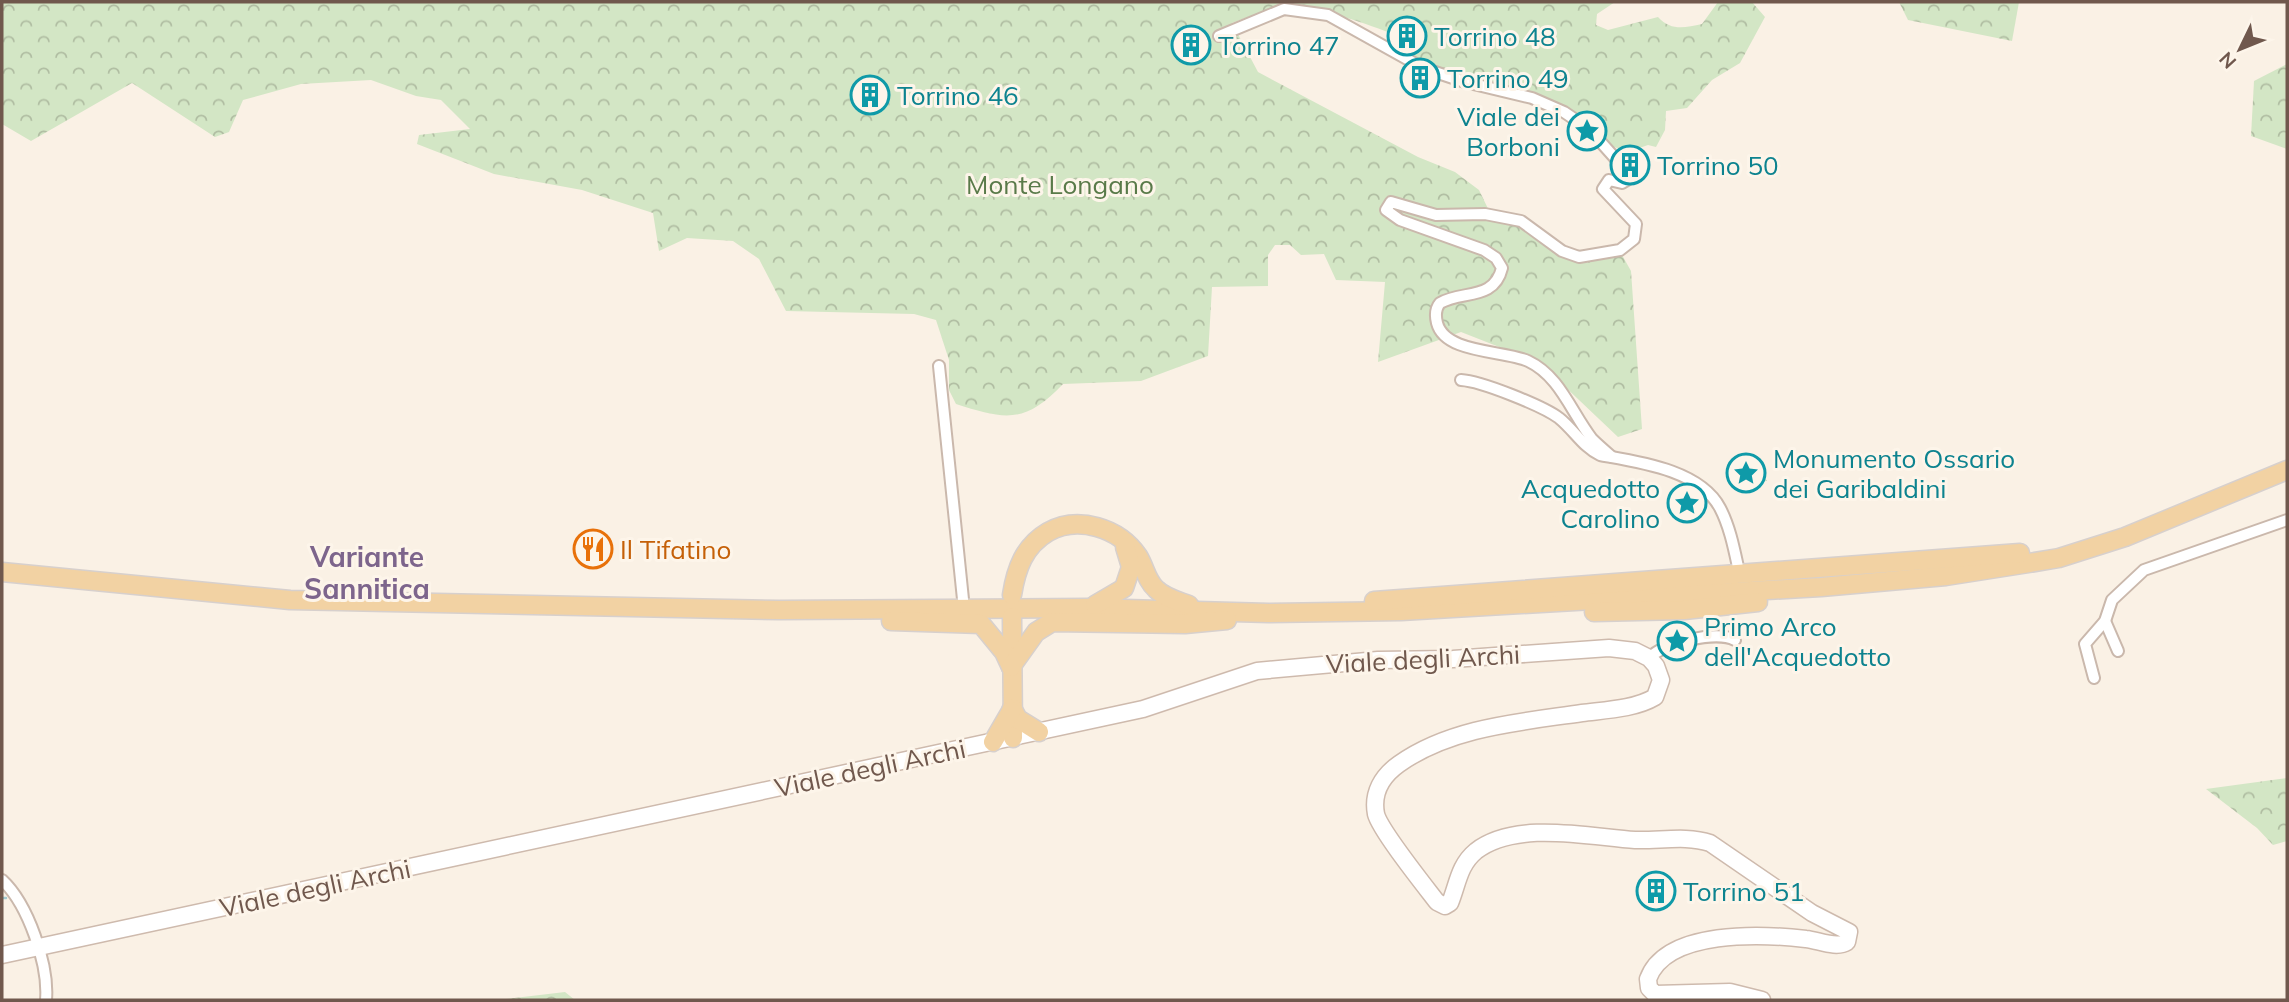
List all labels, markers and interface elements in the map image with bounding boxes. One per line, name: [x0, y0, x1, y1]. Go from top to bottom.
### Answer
north arrow: [2205, 14, 2275, 84]
building icon: Torrino 48: [1386, 15, 1428, 57]
place label: Torrino 48: [1434, 20, 1556, 53]
building icon: Torrino 47: [1170, 24, 1212, 66]
place label: Torrino 47: [1218, 29, 1340, 62]
text: N: [2214, 47, 2241, 74]
building icon: Torrino 49: [1399, 57, 1441, 99]
place label: Torrino 49: [1447, 62, 1569, 95]
building icon: Torrino 46: [849, 74, 891, 116]
place label: Torrino 46: [897, 79, 1019, 112]
place label: Viale dei Borboni: [1457, 100, 1560, 163]
place icon: Viale dei Borboni: [1566, 110, 1608, 152]
building icon: Torrino 50: [1609, 144, 1651, 186]
place label: Torrino 50: [1657, 149, 1779, 182]
park label: Monte Longano: [966, 168, 1154, 201]
place label: Monumento Ossario dei Garibaldini: [1773, 442, 2015, 505]
place icon: Monumento Ossario dei Garibaldini: [1725, 452, 1767, 494]
place label: Acquedotto Carolino: [1521, 472, 1660, 535]
place icon: Acquedotto Carolino: [1666, 482, 1708, 524]
restaurant icon: Il Tifatino: [572, 528, 614, 570]
place label: Il Tifatino: [620, 533, 731, 566]
district label: Variante Sannitica: [304, 539, 430, 606]
place label: Primo Arco dell'Acquedotto: [1704, 610, 1891, 673]
place icon: Primo Arco dell'Acquedotto: [1656, 620, 1698, 662]
street label: Viale degli Archi: [1325, 637, 1521, 681]
street label: Viale degli Archi: [772, 732, 968, 804]
street label: Viale degli Archi: [217, 852, 413, 924]
building icon: Torrino 51: [1635, 870, 1677, 912]
place label: Torrino 51: [1683, 875, 1805, 908]

